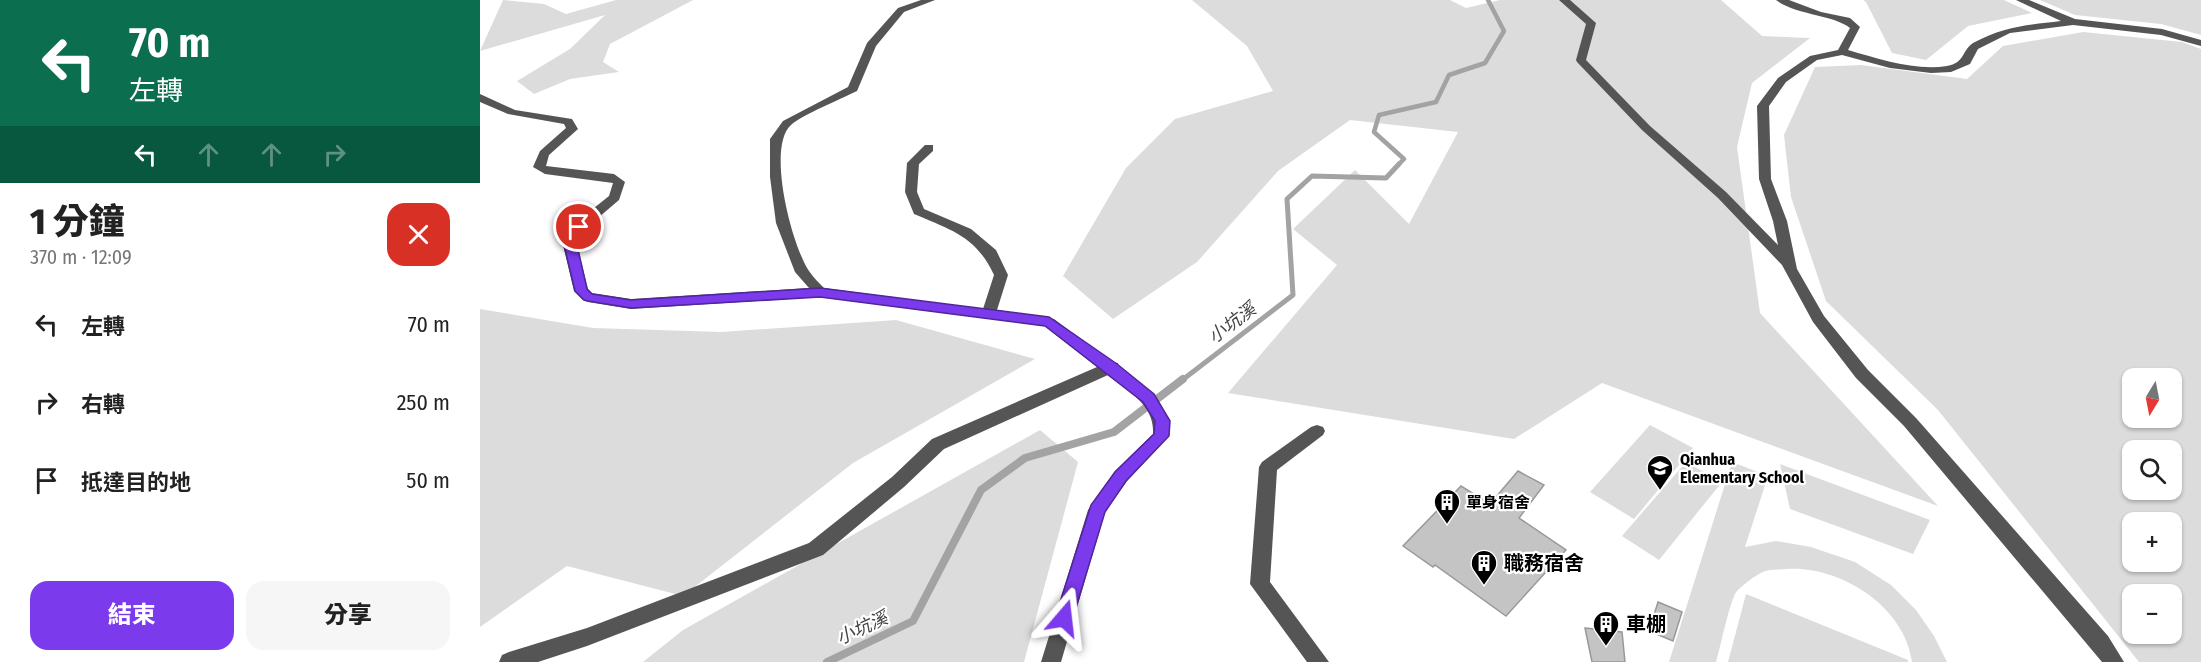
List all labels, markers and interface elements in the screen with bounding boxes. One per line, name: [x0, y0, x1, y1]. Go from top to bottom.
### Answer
text: 70 m: [129, 18, 210, 68]
icon: left: [30, 24, 108, 102]
text: 左轉: [129, 75, 183, 107]
icon: left: [129, 138, 162, 171]
icon: ahead: [192, 138, 225, 171]
icon: ahead: [255, 138, 288, 171]
icon: right: [318, 138, 351, 171]
text: 1 分鐘: [30, 200, 125, 244]
pin: [553, 201, 604, 252]
button: close: [387, 203, 450, 266]
icon: arrive: [562, 210, 595, 243]
text: 370 m · 12:09: [30, 245, 132, 269]
water label: 小坑溪: [1204, 296, 1263, 348]
icon: left: [30, 308, 63, 341]
text: 70 m: [408, 311, 450, 338]
text: 左轉: [81, 313, 125, 340]
north arrow: [2122, 368, 2182, 428]
map controls: [2122, 368, 2182, 644]
icon: right: [30, 386, 63, 419]
text: 250 m: [397, 389, 450, 416]
text: 右轉: [81, 391, 125, 418]
button: search: [2122, 440, 2182, 500]
place label: Qianhua Elementary School: [1680, 450, 1805, 487]
school or university icon: Qianhua Elementary School: [1645, 453, 1675, 491]
icon: arrive: [30, 464, 63, 497]
text: 50 m: [406, 467, 450, 494]
text: 抵達目的地: [81, 469, 191, 496]
building icon: 單身宿舍: [1432, 487, 1462, 525]
place label: 單身宿舍: [1466, 493, 1530, 512]
button: +: [2122, 512, 2182, 572]
building icon: 職務宿舍: [1469, 548, 1499, 586]
place label: 職務宿舍: [1504, 551, 1584, 575]
button: 結束: [30, 581, 234, 650]
button: 分享: [246, 581, 450, 650]
button: −: [2122, 584, 2182, 644]
position arrow: [1032, 586, 1096, 650]
water label: 小坑溪: [833, 605, 894, 649]
building icon: 車棚: [1591, 609, 1621, 647]
place label: 車棚: [1626, 612, 1666, 636]

